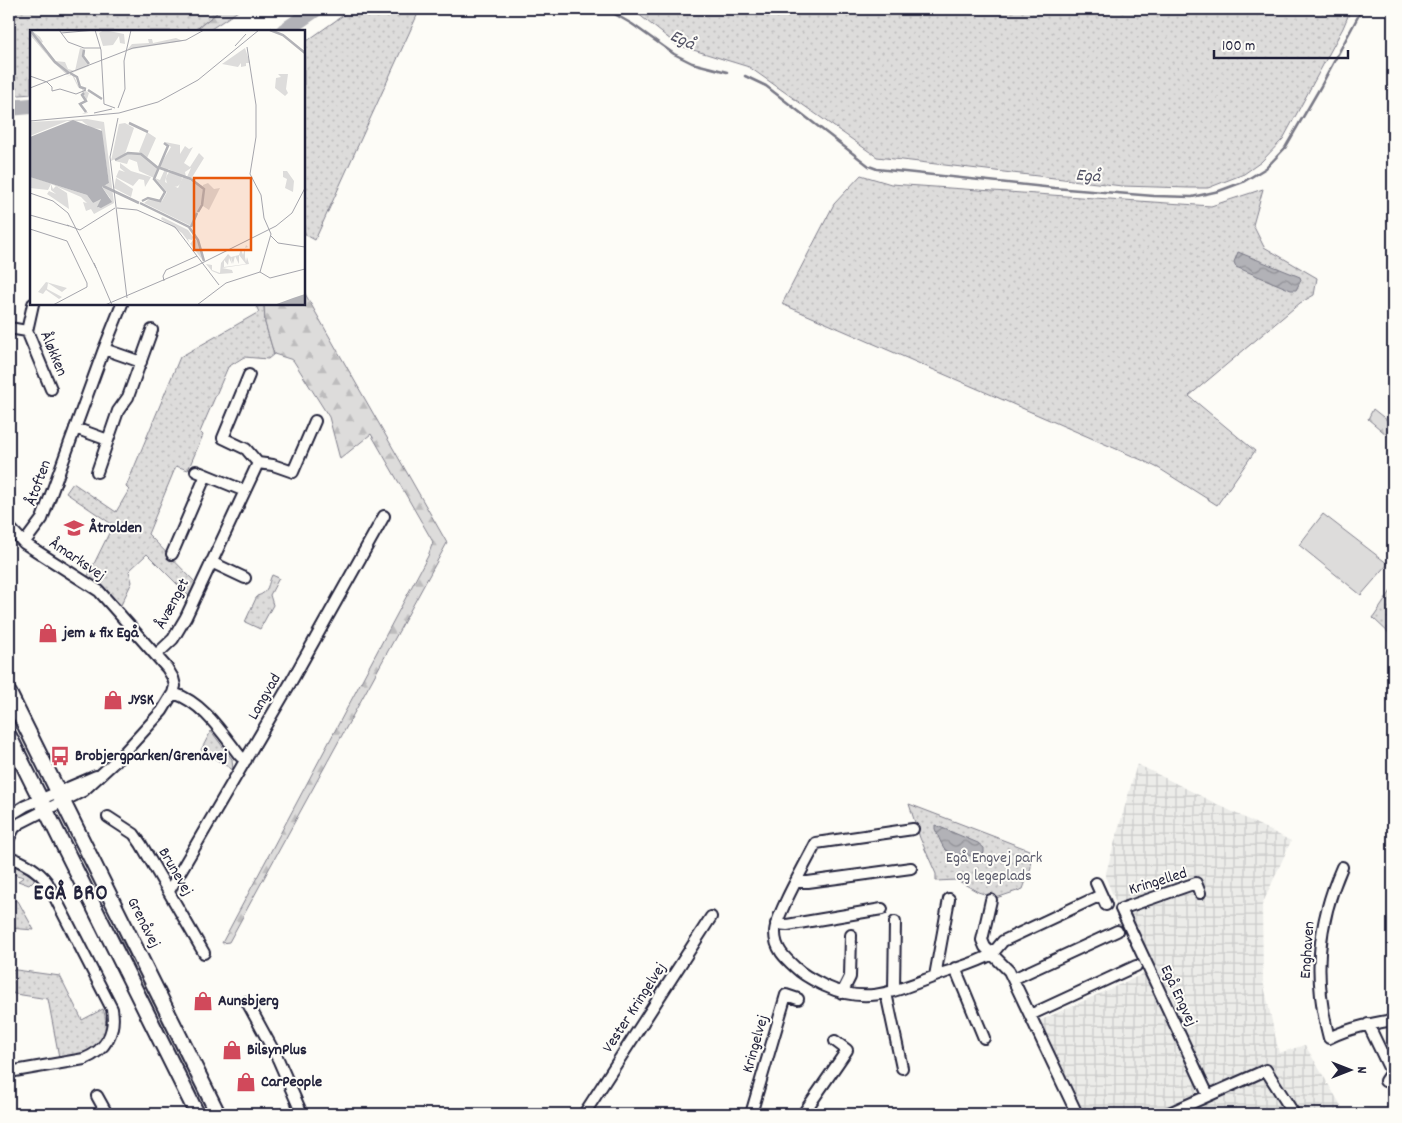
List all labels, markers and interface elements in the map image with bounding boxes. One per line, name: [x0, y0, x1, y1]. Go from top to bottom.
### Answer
water label: Egå: [665, 24, 700, 58]
scale bar: [1214, 28, 1348, 60]
inset map: [30, 30, 305, 305]
text: 100 m: [1222, 36, 1255, 58]
water label: Egå: [1075, 164, 1102, 190]
street label: Åløkken: [33, 328, 73, 380]
street label: Åtoften: [20, 457, 58, 509]
school or university icon: Åtrolden: [63, 517, 85, 539]
place label: Åtrolden: [89, 517, 142, 540]
street label: Åmarksvej: [44, 533, 110, 587]
street label: Åvænget: [150, 575, 196, 633]
shop icon: jem & fix Egå: [37, 622, 59, 644]
place label: jem & fix Egå: [61, 622, 140, 645]
street label: Langvad: [243, 670, 287, 724]
shop icon: JYSK: [102, 689, 124, 711]
place label: JYSK: [128, 689, 155, 712]
bus stop icon: Brobjergparken/Grenåvej: [49, 745, 71, 767]
place label: Brobjergparken/Grenåvej: [75, 745, 227, 768]
street label: Brunevej: [152, 843, 198, 901]
park label: Egå Engvej park og legeplads: [946, 847, 1042, 888]
street label: Kringelled: [1126, 862, 1190, 902]
district label: EGÅ BRO: [33, 879, 109, 910]
street label: Grenåvej: [120, 894, 166, 952]
street label: Enghaven: [1295, 920, 1321, 980]
street label: Vester Kringelvej: [597, 958, 673, 1058]
street label: Egå Engvej: [1154, 961, 1202, 1031]
shop icon: Aunsbjerg: [192, 990, 214, 1012]
place label: Aunsbjerg: [218, 990, 279, 1013]
street label: Kringelvej: [737, 1012, 775, 1076]
shop icon: BilsynPlus: [221, 1039, 243, 1061]
place label: BilsynPlus: [247, 1039, 307, 1062]
north arrow: [1324, 1046, 1374, 1096]
text: N: [1351, 1067, 1371, 1074]
shop icon: CarPeople: [235, 1071, 257, 1093]
place label: CarPeople: [261, 1071, 322, 1094]

